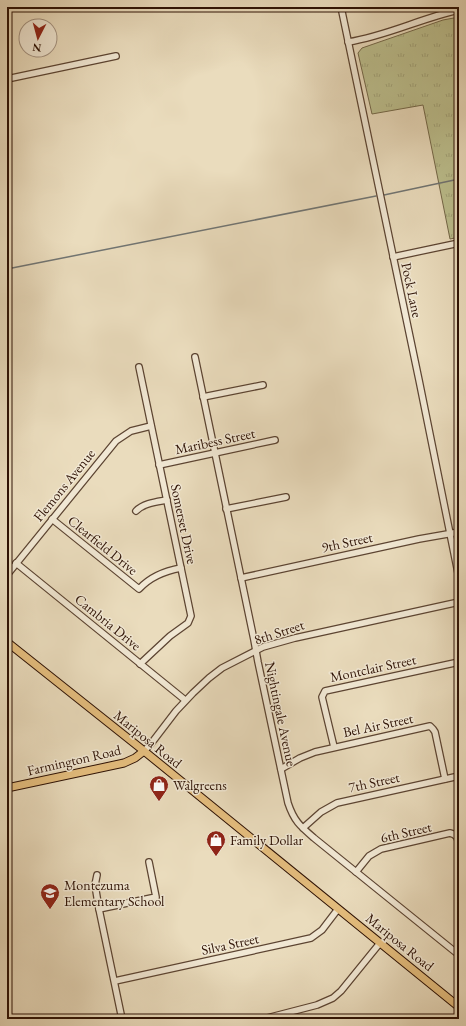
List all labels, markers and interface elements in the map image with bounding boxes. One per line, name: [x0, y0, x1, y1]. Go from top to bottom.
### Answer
north arrow: [18, 18, 58, 58]
text: N: [32, 41, 42, 55]
street label: Pock Lane: [397, 261, 427, 320]
street label: Maribess Street: [173, 424, 257, 458]
street label: Flemons Avenue: [29, 444, 99, 525]
street label: Somerset Drive: [167, 482, 201, 566]
street label: Clearfield Drive: [64, 511, 142, 579]
street label: 9th Street: [320, 528, 375, 556]
street label: Cambria Drive: [71, 590, 145, 655]
street label: 8th Street: [252, 615, 307, 649]
street label: Montclair Street: [328, 650, 418, 686]
street label: Nightingale Avenue: [261, 660, 301, 768]
street label: Mariposa Road: [110, 706, 186, 773]
street label: Bel Air Street: [341, 709, 415, 741]
street label: Farmington Road: [25, 740, 124, 780]
street label: 7th Street: [347, 768, 402, 796]
shop icon: Walgreens: [148, 774, 170, 802]
place label: Walgreens: [173, 776, 227, 794]
street label: 6th Street: [379, 817, 434, 847]
shop icon: Family Dollar: [205, 829, 227, 857]
place label: Family Dollar: [230, 831, 304, 849]
place label: Montezuma Elementary School: [64, 876, 165, 910]
school or university icon: Montezuma Elementary School: [39, 882, 61, 910]
street label: Mariposa Road: [362, 909, 438, 976]
street label: Silva Street: [200, 929, 261, 959]

